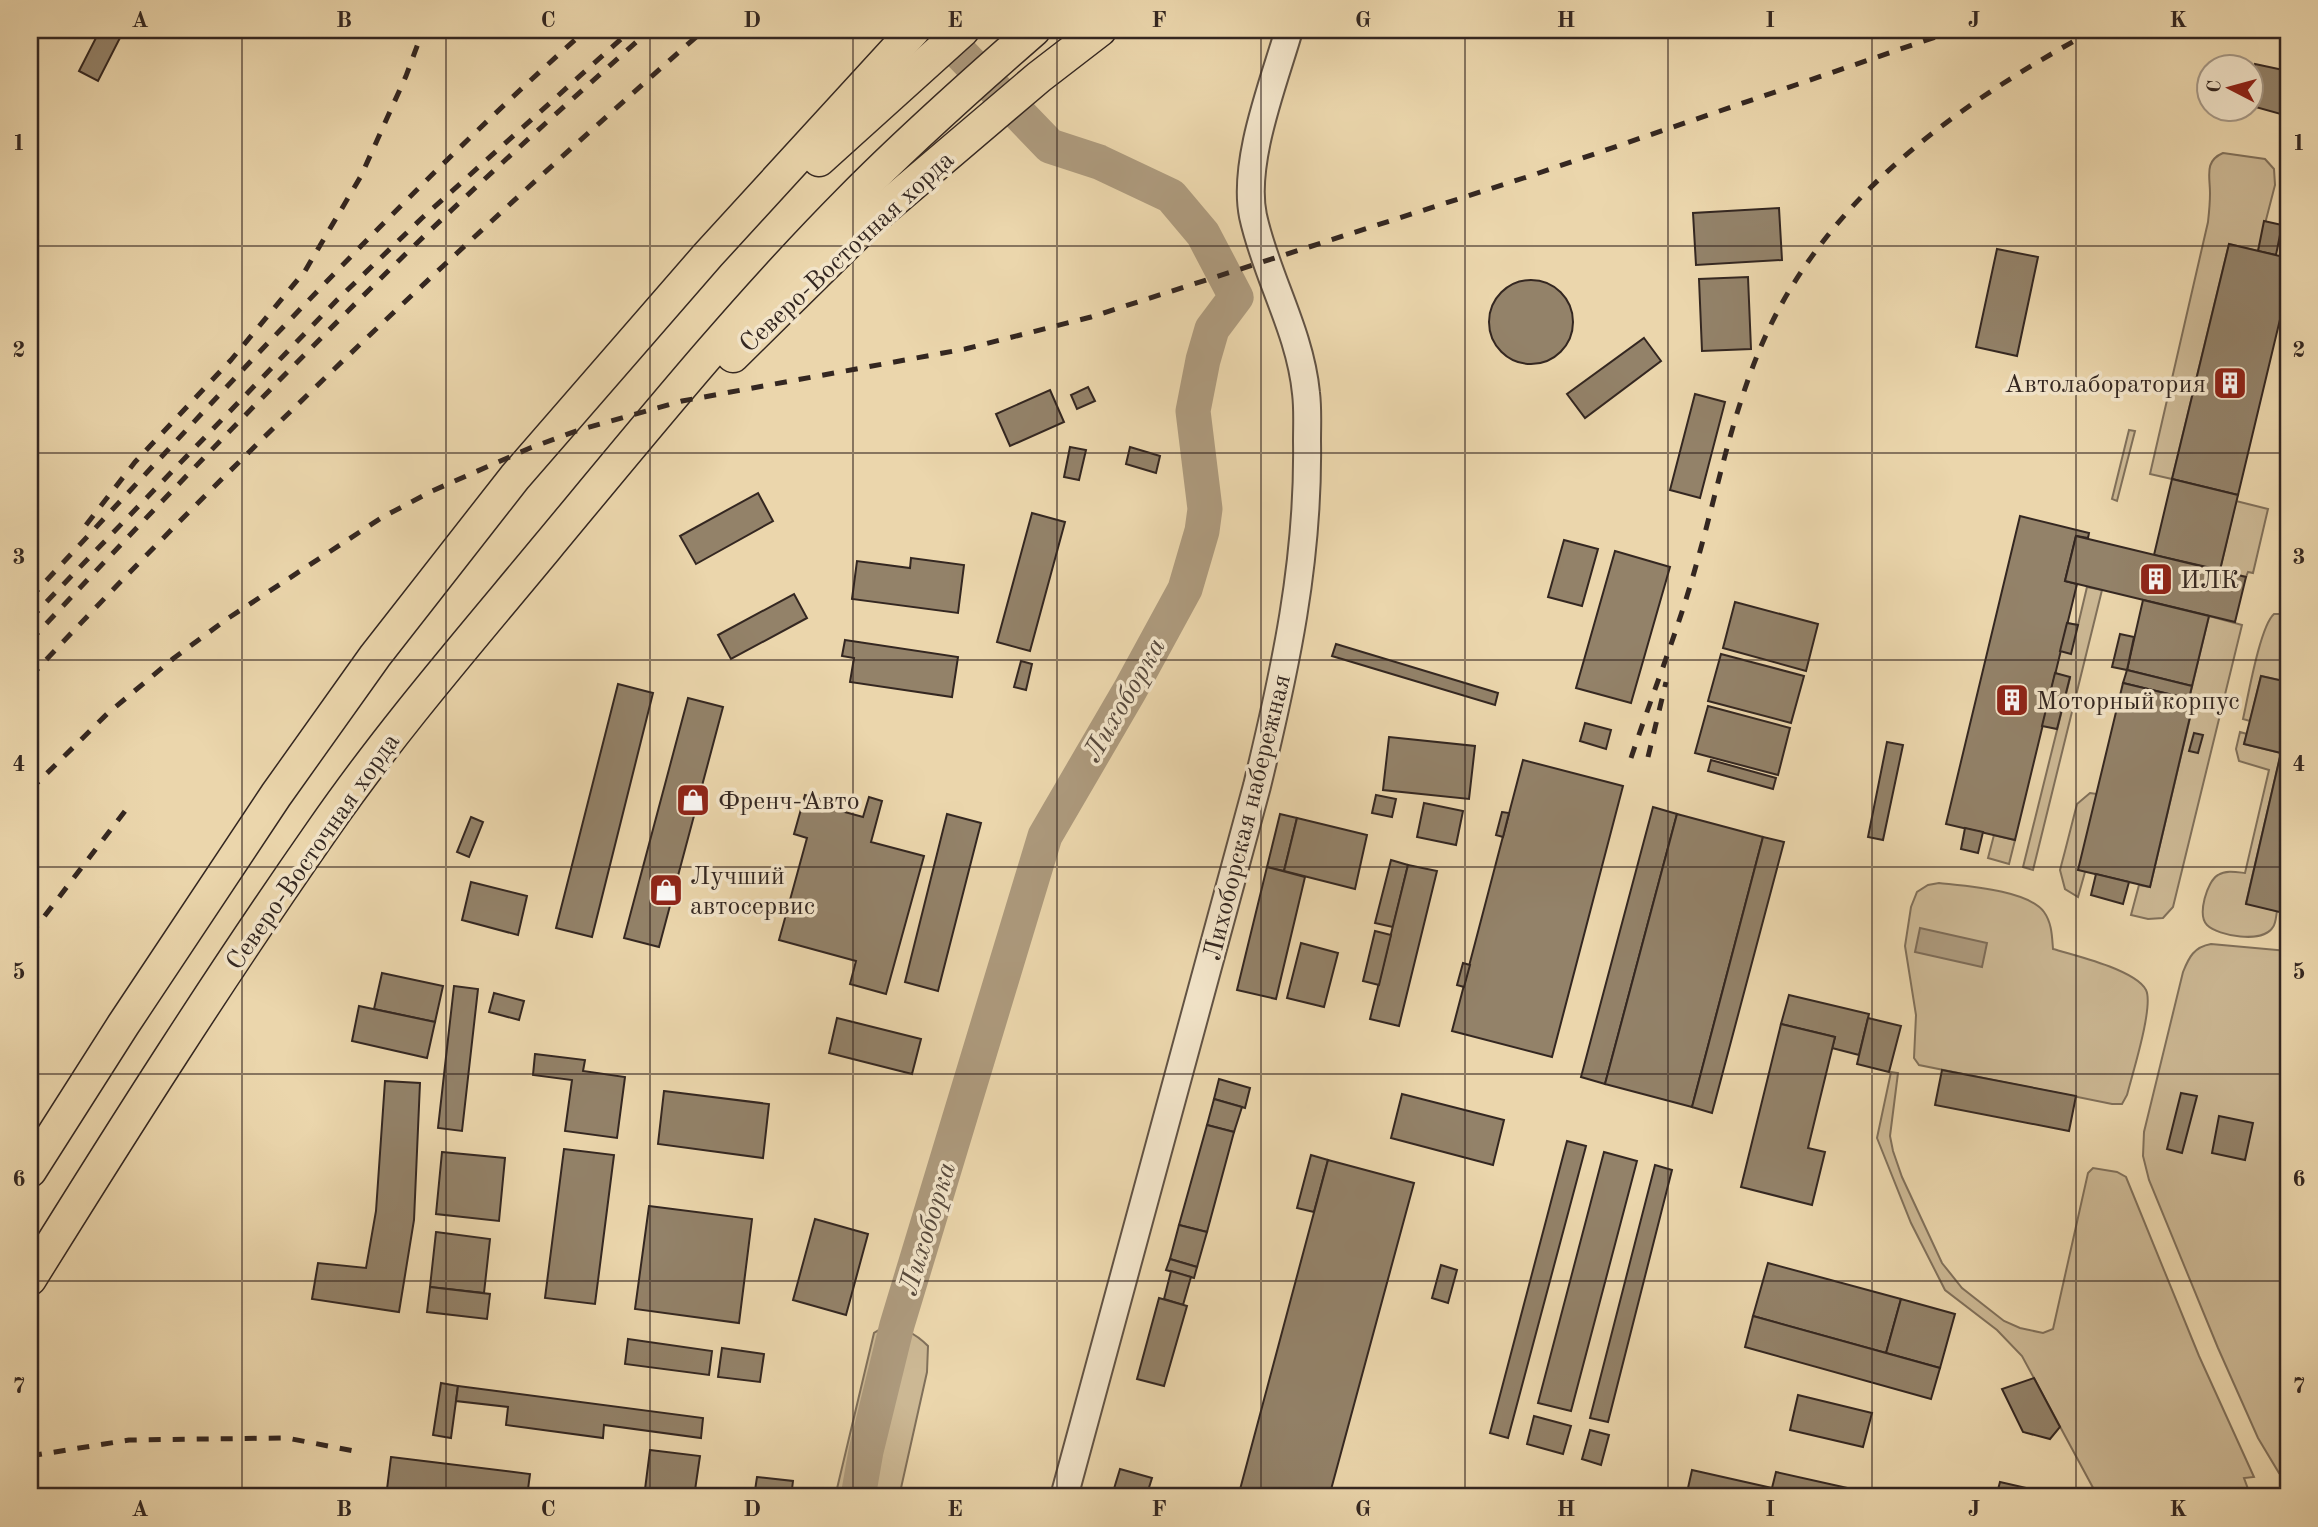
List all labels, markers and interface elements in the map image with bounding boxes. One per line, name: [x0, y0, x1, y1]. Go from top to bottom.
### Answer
text: A: [131, 9, 149, 32]
text: B: [336, 9, 352, 32]
text: C: [540, 9, 556, 32]
text: D: [743, 9, 761, 32]
text: E: [947, 9, 963, 32]
text: F: [1151, 9, 1167, 32]
text: G: [1355, 9, 1371, 32]
text: H: [1557, 9, 1575, 32]
text: I: [1765, 9, 1775, 32]
text: J: [1968, 9, 1980, 32]
text: K: [2169, 9, 2187, 32]
north arrow: [2196, 52, 2266, 122]
text: С: [2205, 79, 2226, 94]
text: 1: [12, 132, 26, 155]
text: 1: [2292, 132, 2306, 155]
street label: Северо-Восточная хорда: [735, 147, 960, 358]
text: 2: [12, 339, 26, 362]
text: 2: [2292, 339, 2306, 362]
building icon: Автолаборатория: [2211, 364, 2249, 402]
place label: Автолаборатория: [2004, 372, 2206, 398]
text: 3: [12, 546, 26, 569]
text: 3: [2292, 546, 2306, 569]
building icon: ИЛК: [2137, 560, 2175, 598]
place label: ИЛК: [2180, 568, 2239, 594]
water label: Лихоборка: [1079, 634, 1172, 767]
street label: Лихоборская набережная: [1200, 672, 1296, 963]
building icon: Моторный корпус: [1993, 681, 2031, 719]
place label: Моторный корпус: [2036, 689, 2240, 715]
street label: Северо-Восточная хорда: [222, 729, 405, 975]
text: 4: [12, 753, 26, 776]
text: 4: [2292, 753, 2306, 776]
shop icon: Френч-Авто: [674, 781, 712, 819]
place label: Френч-Авто: [718, 789, 860, 815]
place label: Лучший автосервис: [690, 864, 815, 920]
shop icon: Лучший автосервис: [647, 871, 685, 909]
text: 5: [12, 961, 26, 984]
text: 5: [2292, 961, 2306, 984]
water label: Лихоборка: [895, 1159, 962, 1299]
text: 6: [12, 1168, 26, 1191]
text: 6: [2292, 1168, 2306, 1191]
text: 7: [12, 1375, 26, 1398]
text: 7: [2292, 1375, 2306, 1398]
text: A: [131, 1498, 149, 1521]
text: B: [336, 1498, 352, 1521]
text: C: [540, 1498, 556, 1521]
text: D: [743, 1498, 761, 1521]
text: E: [947, 1498, 963, 1521]
text: F: [1151, 1498, 1167, 1521]
text: G: [1355, 1498, 1371, 1521]
text: H: [1557, 1498, 1575, 1521]
text: I: [1765, 1498, 1775, 1521]
text: J: [1968, 1498, 1980, 1521]
text: K: [2169, 1498, 2187, 1521]

